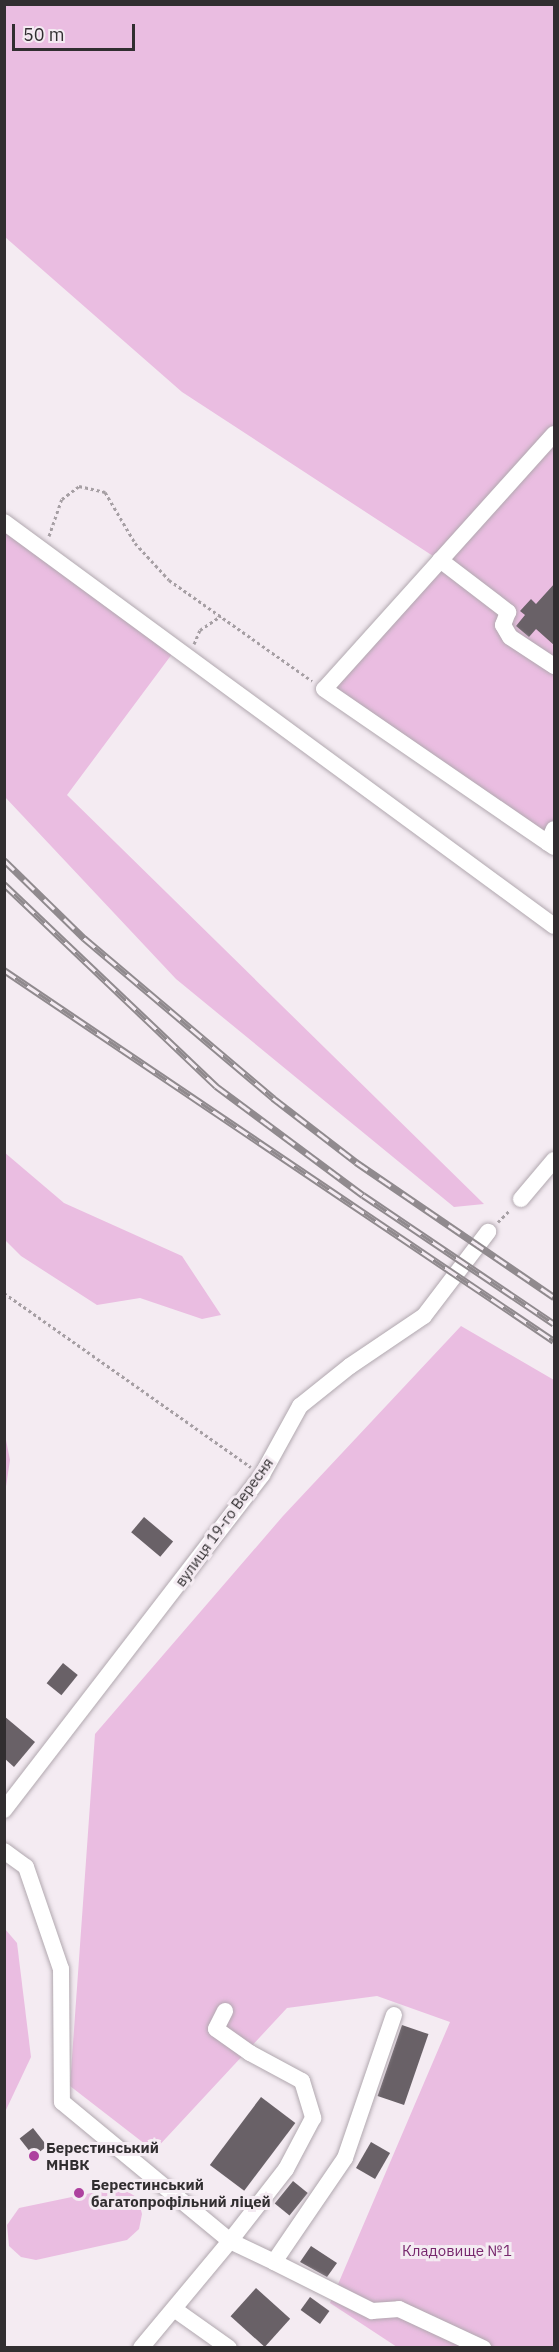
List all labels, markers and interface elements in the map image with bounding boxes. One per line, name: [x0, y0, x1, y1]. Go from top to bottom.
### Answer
scale bar: [15, 12, 138, 50]
text: 50 m: [23, 23, 65, 46]
street label: вулиця 19-го Вересня: [171, 1454, 277, 1590]
place label: Берестинський МНВК: [46, 2138, 159, 2173]
marker: Берестинський МНВК: [27, 2149, 41, 2163]
place label: Берестинський багатопрофільний ліцей: [91, 2175, 271, 2210]
marker: Берестинський багатопрофільний ліцей: [72, 2186, 86, 2200]
park label: Кладовище №1: [402, 2242, 512, 2260]

